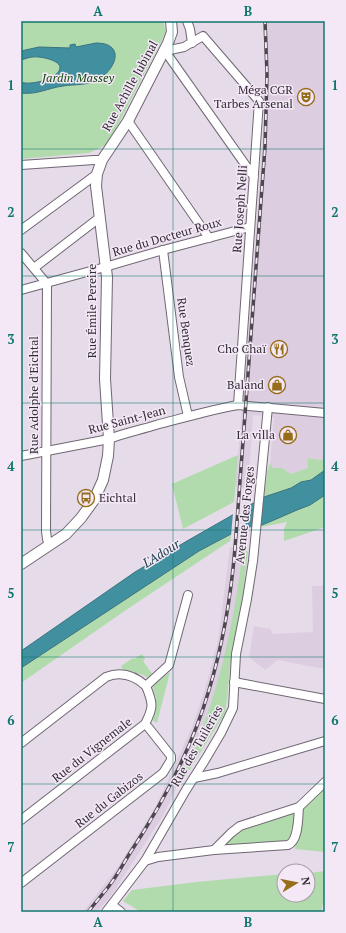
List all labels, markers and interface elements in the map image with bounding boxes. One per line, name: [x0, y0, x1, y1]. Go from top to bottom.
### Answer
text: A: [93, 2, 103, 20]
text: B: [244, 2, 252, 20]
street label: Rue Achille Jubinal: [98, 37, 161, 134]
park label: Jardin Massey: [41, 70, 115, 85]
text: 1: [7, 76, 15, 94]
text: 1: [331, 76, 339, 94]
place label: Méga CGR Tarbes Arsenal: [214, 82, 293, 111]
theatre icon: Méga CGR Tarbes Arsenal: [296, 87, 316, 107]
street label: Rue Joseph Nelli: [229, 164, 250, 253]
text: 2: [7, 203, 15, 221]
text: 2: [331, 203, 339, 221]
street label: Rue du Docteur Roux: [111, 214, 224, 259]
street label: Rue Émile Pereire: [84, 264, 99, 358]
street label: Rue Benquez: [174, 297, 199, 367]
text: 3: [7, 330, 15, 348]
text: 3: [331, 330, 339, 348]
street label: Rue Adolphe d'Eichtal: [26, 336, 41, 454]
restaurant icon: Cho Chaï: [269, 339, 289, 359]
place label: Cho Chaï: [217, 341, 266, 356]
shop icon: Baland: [267, 375, 287, 395]
place label: Baland: [227, 377, 264, 392]
street label: Rue Saint-Jean: [87, 402, 167, 437]
shop icon: La villa: [278, 425, 298, 445]
place label: La villa: [236, 427, 275, 442]
text: 4: [7, 457, 15, 475]
text: 4: [331, 457, 339, 475]
street label: Avenue des Forges: [232, 465, 257, 565]
bus stop icon: Eichtal: [76, 488, 96, 508]
place label: Eichtal: [99, 490, 137, 505]
water label: L'Adour: [138, 534, 184, 572]
text: 5: [7, 584, 15, 602]
text: 5: [331, 584, 339, 602]
street label: Rue des Tuileries: [167, 703, 226, 789]
text: 6: [7, 711, 15, 729]
text: 6: [331, 711, 339, 729]
street label: Rue du Vignemale: [49, 714, 135, 785]
street label: Rue du Gabizos: [72, 768, 146, 831]
text: 7: [7, 838, 15, 856]
text: 7: [331, 838, 339, 856]
north arrow: [276, 863, 316, 903]
text: N: [298, 876, 314, 887]
text: A: [93, 913, 103, 931]
text: B: [244, 913, 252, 931]

